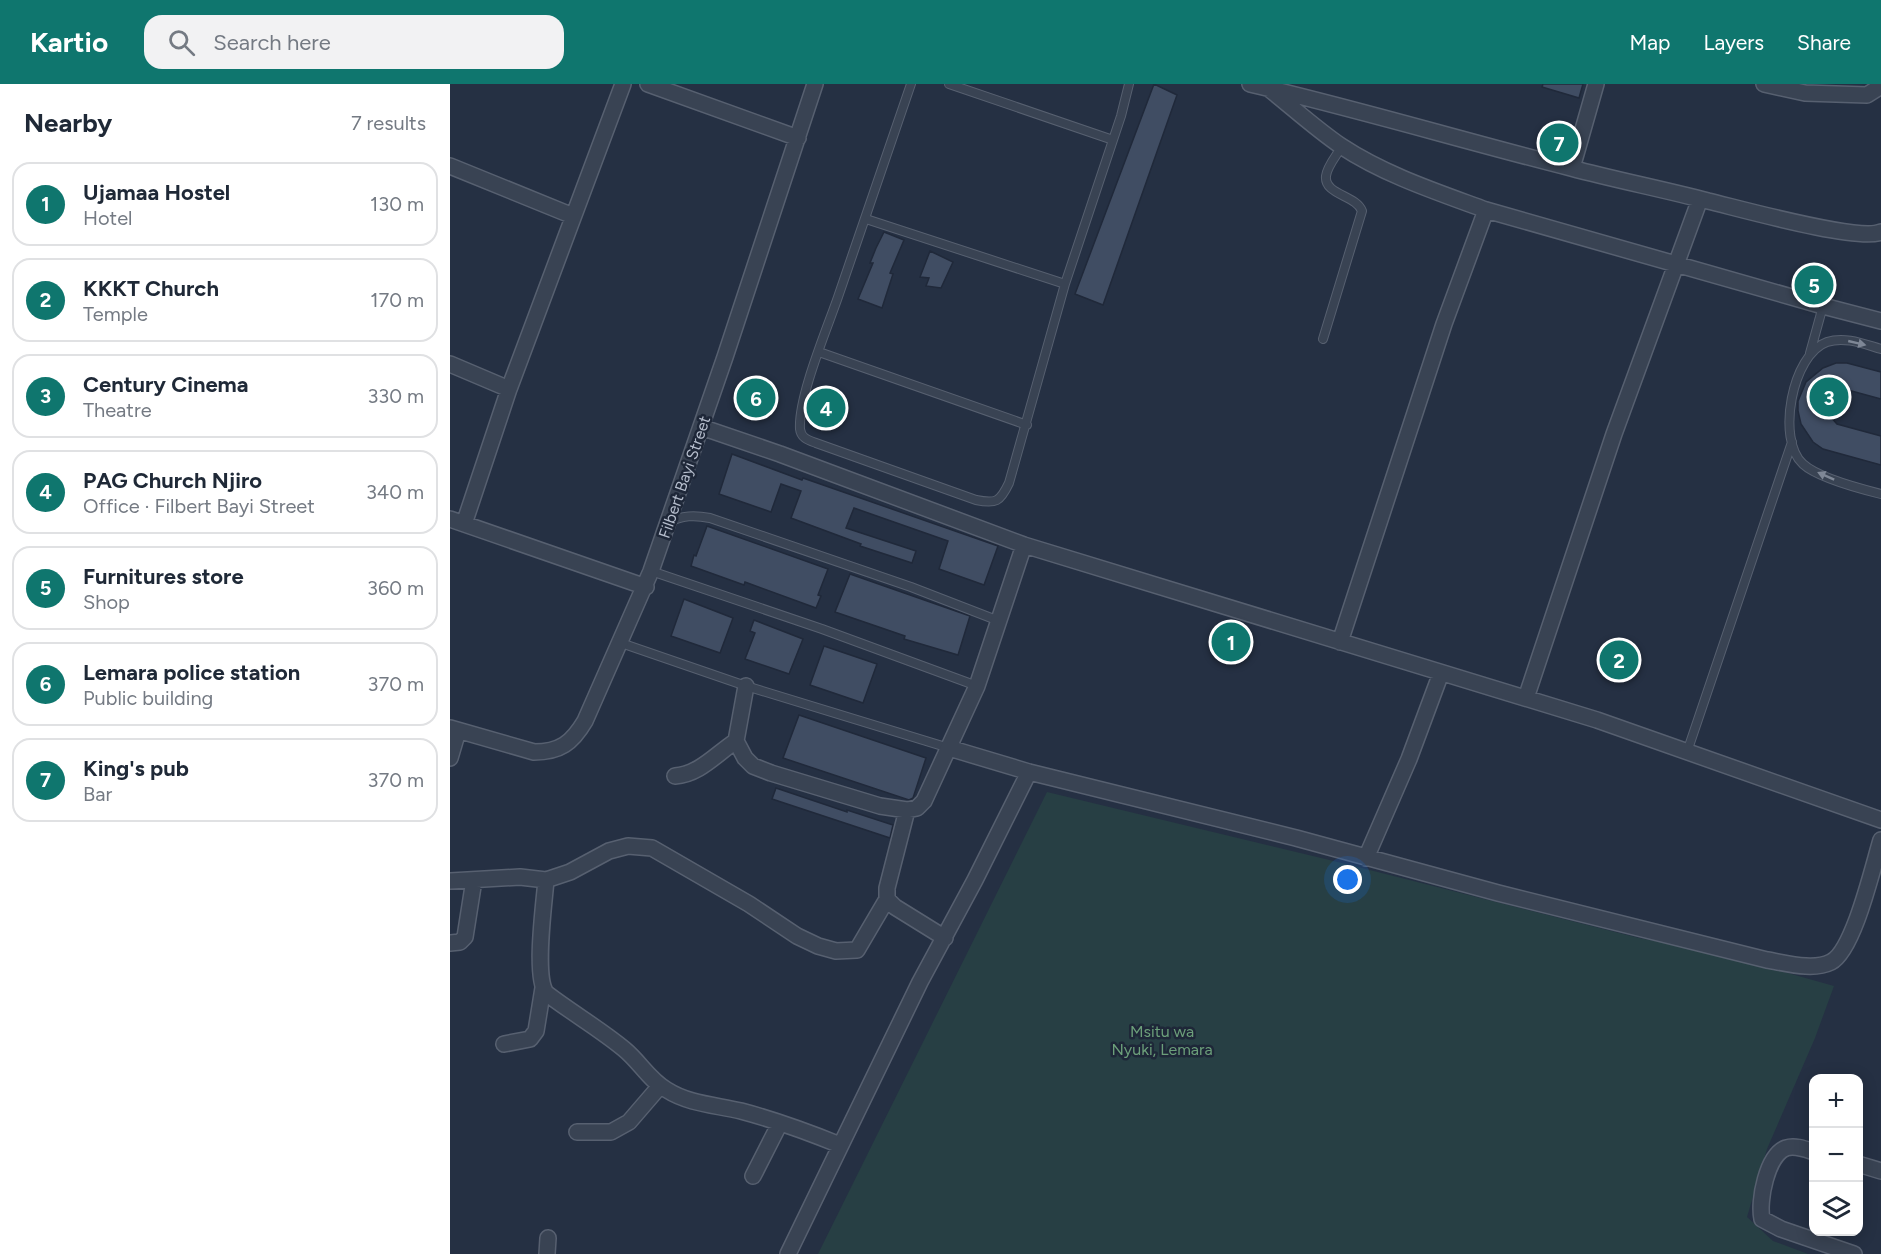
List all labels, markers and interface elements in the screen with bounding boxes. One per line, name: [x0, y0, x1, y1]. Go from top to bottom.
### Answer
search box: [144, 15, 564, 69]
text: Kartio: [30, 25, 108, 59]
icon: search: [165, 26, 198, 59]
text: Search here: [213, 29, 331, 56]
text: Map: [1630, 30, 1670, 55]
text: Layers: [1703, 30, 1764, 55]
text: Share: [1797, 30, 1851, 55]
text: Nearby: [24, 107, 112, 139]
text: 7 results: [351, 111, 426, 135]
pin: 7: [1540, 120, 1578, 166]
text: Ujamaa Hostel: [83, 179, 230, 206]
text: 1: [41, 192, 50, 216]
text: 130 m: [370, 192, 424, 216]
text: Hotel: [83, 206, 132, 230]
pin: 5: [1794, 262, 1834, 308]
text: KKKT Church: [83, 275, 219, 302]
text: 2: [40, 288, 51, 312]
text: 170 m: [370, 288, 424, 312]
text: Temple: [83, 302, 148, 326]
one-way arrow: [1848, 338, 1866, 348]
text: Century Cinema: [83, 371, 249, 398]
pin: 3: [1810, 374, 1848, 420]
pin: 6: [736, 376, 776, 420]
text: 3: [40, 384, 51, 408]
text: 330 m: [367, 384, 424, 408]
pin: 4: [806, 386, 845, 430]
text: Theatre: [83, 398, 152, 422]
street label: Filbert Bayi Street: [655, 413, 714, 541]
text: PAG Church Njiro: [83, 467, 262, 494]
one-way arrow: [1817, 471, 1834, 480]
text: 4: [39, 480, 52, 504]
text: 340 m: [366, 480, 424, 504]
text: Office · Filbert Bayi Street: [83, 494, 315, 518]
text: Furnitures store: [83, 563, 244, 590]
text: 5: [40, 576, 51, 600]
text: 360 m: [367, 576, 424, 600]
text: Shop: [83, 590, 130, 614]
pin: 1: [1212, 620, 1250, 664]
pin: 2: [1600, 638, 1638, 682]
text: Lemara police station: [83, 659, 300, 686]
text: 6: [40, 672, 51, 696]
text: 370 m: [368, 672, 424, 696]
text: Public building: [83, 686, 213, 710]
text: King's pub: [83, 755, 189, 782]
text: 7: [40, 768, 51, 792]
text: 370 m: [368, 768, 424, 792]
text: Bar: [83, 782, 112, 806]
your location: [1333, 865, 1362, 894]
park label: Msitu wa Nyuki, Lemara: [1111, 1022, 1213, 1059]
map controls: [1809, 1074, 1863, 1236]
button: +: [1809, 1074, 1863, 1128]
button: −: [1809, 1128, 1863, 1182]
button: layers: [1809, 1182, 1863, 1236]

